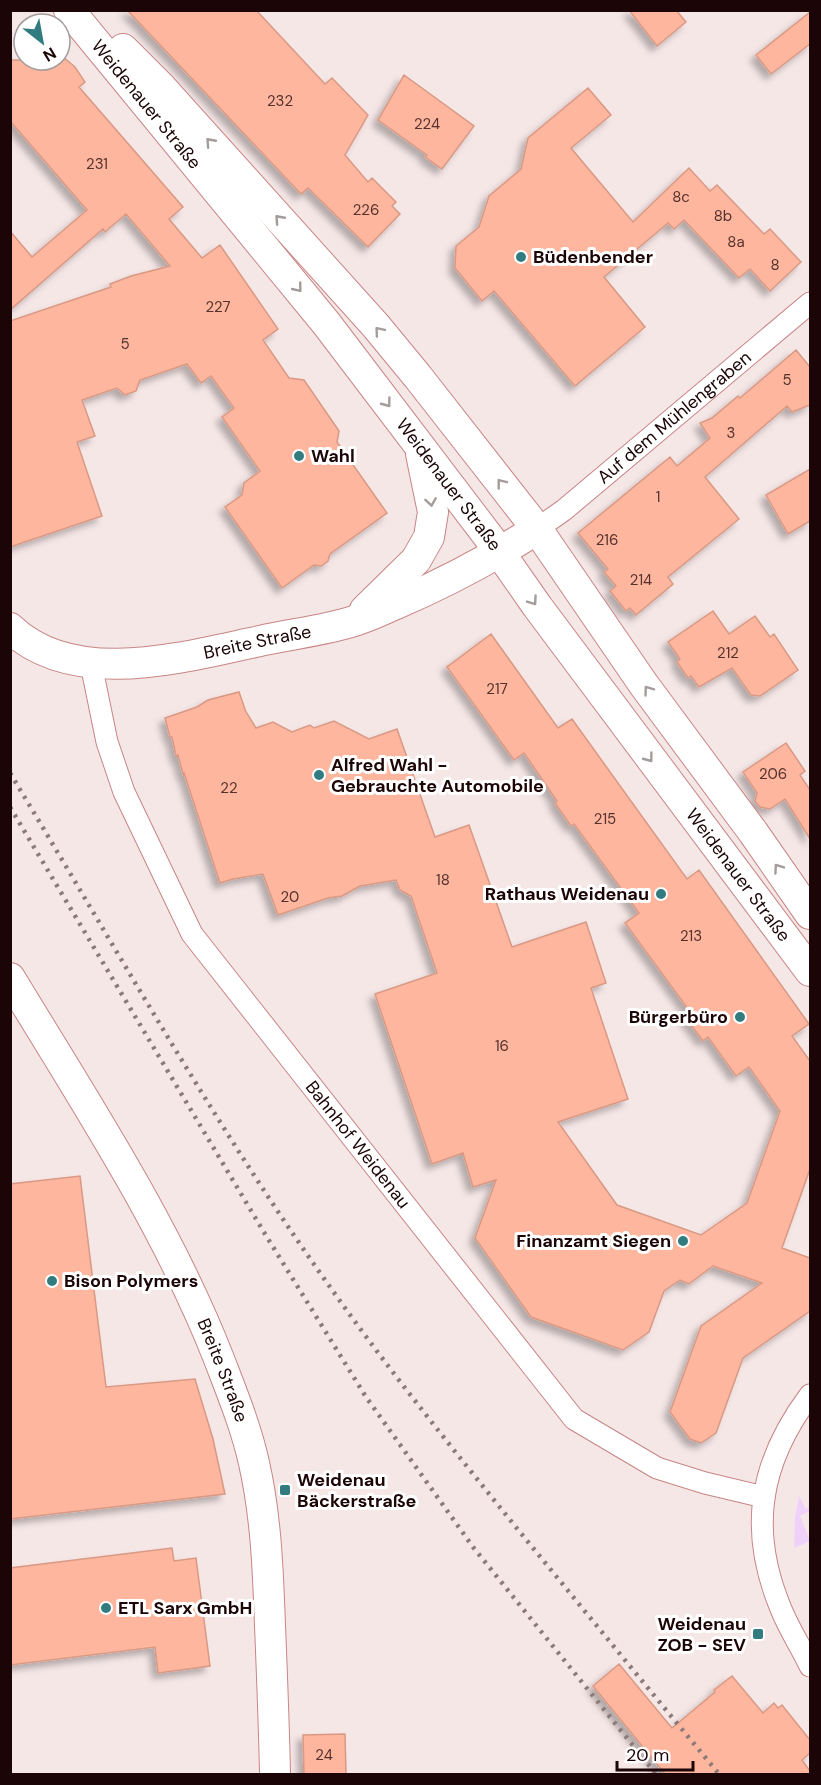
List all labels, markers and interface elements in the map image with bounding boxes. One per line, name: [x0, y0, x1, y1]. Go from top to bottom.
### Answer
north arrow: [12, 12, 72, 72]
street label: Weidenauer Straße: [86, 35, 207, 174]
text: N: [39, 42, 60, 66]
house number: 232: [267, 91, 293, 111]
house number: 224: [414, 114, 440, 134]
one-way arrow: [206, 138, 217, 149]
house number: 231: [86, 154, 108, 174]
house number: 8c: [672, 187, 690, 207]
house number: 226: [353, 200, 379, 220]
house number: 8b: [714, 206, 732, 226]
one-way arrow: [275, 215, 286, 226]
house number: 8a: [727, 232, 745, 252]
place label: Büdenbender: [533, 245, 653, 269]
marker: Büdenbender: [514, 250, 528, 264]
house number: 8: [770, 255, 780, 275]
one-way arrow: [291, 281, 302, 292]
house number: 227: [205, 297, 231, 317]
one-way arrow: [376, 327, 387, 338]
house number: 5: [120, 334, 130, 354]
street label: Auf dem Mühlengraben: [592, 346, 756, 489]
house number: 5: [782, 370, 792, 390]
one-way arrow: [380, 397, 391, 408]
street label: Weidenauer Straße: [391, 413, 507, 556]
house number: 3: [727, 423, 735, 443]
place label: Wahl: [311, 444, 355, 468]
marker: Wahl: [292, 449, 306, 463]
one-way arrow: [498, 479, 509, 490]
house number: 1: [656, 487, 660, 507]
one-way arrow: [425, 498, 437, 507]
house number: 216: [596, 530, 618, 550]
house number: 214: [630, 570, 652, 590]
one-way arrow: [526, 595, 537, 606]
street label: Breite Straße: [201, 620, 313, 665]
house number: 212: [717, 643, 739, 663]
house number: 217: [486, 679, 508, 699]
one-way arrow: [644, 685, 655, 696]
one-way arrow: [642, 751, 653, 762]
place label: Alfred Wahl - Gebrauchte Automobile: [331, 753, 544, 798]
house number: 206: [759, 764, 787, 784]
marker: Alfred Wahl - Gebrauchte Automobile: [312, 768, 326, 782]
house number: 22: [220, 778, 238, 798]
street label: Weidenauer Straße: [680, 804, 796, 947]
house number: 215: [594, 809, 616, 829]
one-way arrow: [774, 863, 785, 874]
house number: 18: [436, 870, 450, 890]
place label: Rathaus Weidenau: [485, 882, 649, 906]
house number: 20: [281, 887, 299, 907]
marker: Rathaus Weidenau: [654, 887, 668, 901]
house number: 213: [680, 926, 702, 946]
place label: Bürgerbüro: [629, 1005, 728, 1029]
marker: Bürgerbüro: [733, 1010, 747, 1024]
house number: 16: [495, 1036, 509, 1056]
street label: Bahnhof Weidenau: [300, 1076, 416, 1213]
place label: Finanzamt Siegen: [516, 1229, 671, 1253]
marker: Finanzamt Siegen: [676, 1234, 690, 1248]
place label: Bison Polymers: [64, 1269, 198, 1293]
marker: Bison Polymers: [45, 1274, 59, 1288]
street label: Breite Straße: [192, 1315, 254, 1425]
place label: Weidenau Bäckerstraße: [297, 1468, 417, 1513]
marker: Weidenau Bäckerstraße: [278, 1483, 292, 1497]
place label: ETL Sarx GmbH: [118, 1596, 252, 1620]
marker: ETL Sarx GmbH: [99, 1601, 113, 1615]
place label: Weidenau ZOB - SEV: [657, 1612, 746, 1657]
marker: Weidenau ZOB - SEV: [751, 1627, 765, 1641]
scale bar: [617, 1734, 694, 1772]
text: 20 m: [626, 1743, 669, 1767]
house number: 24: [315, 1745, 333, 1765]

